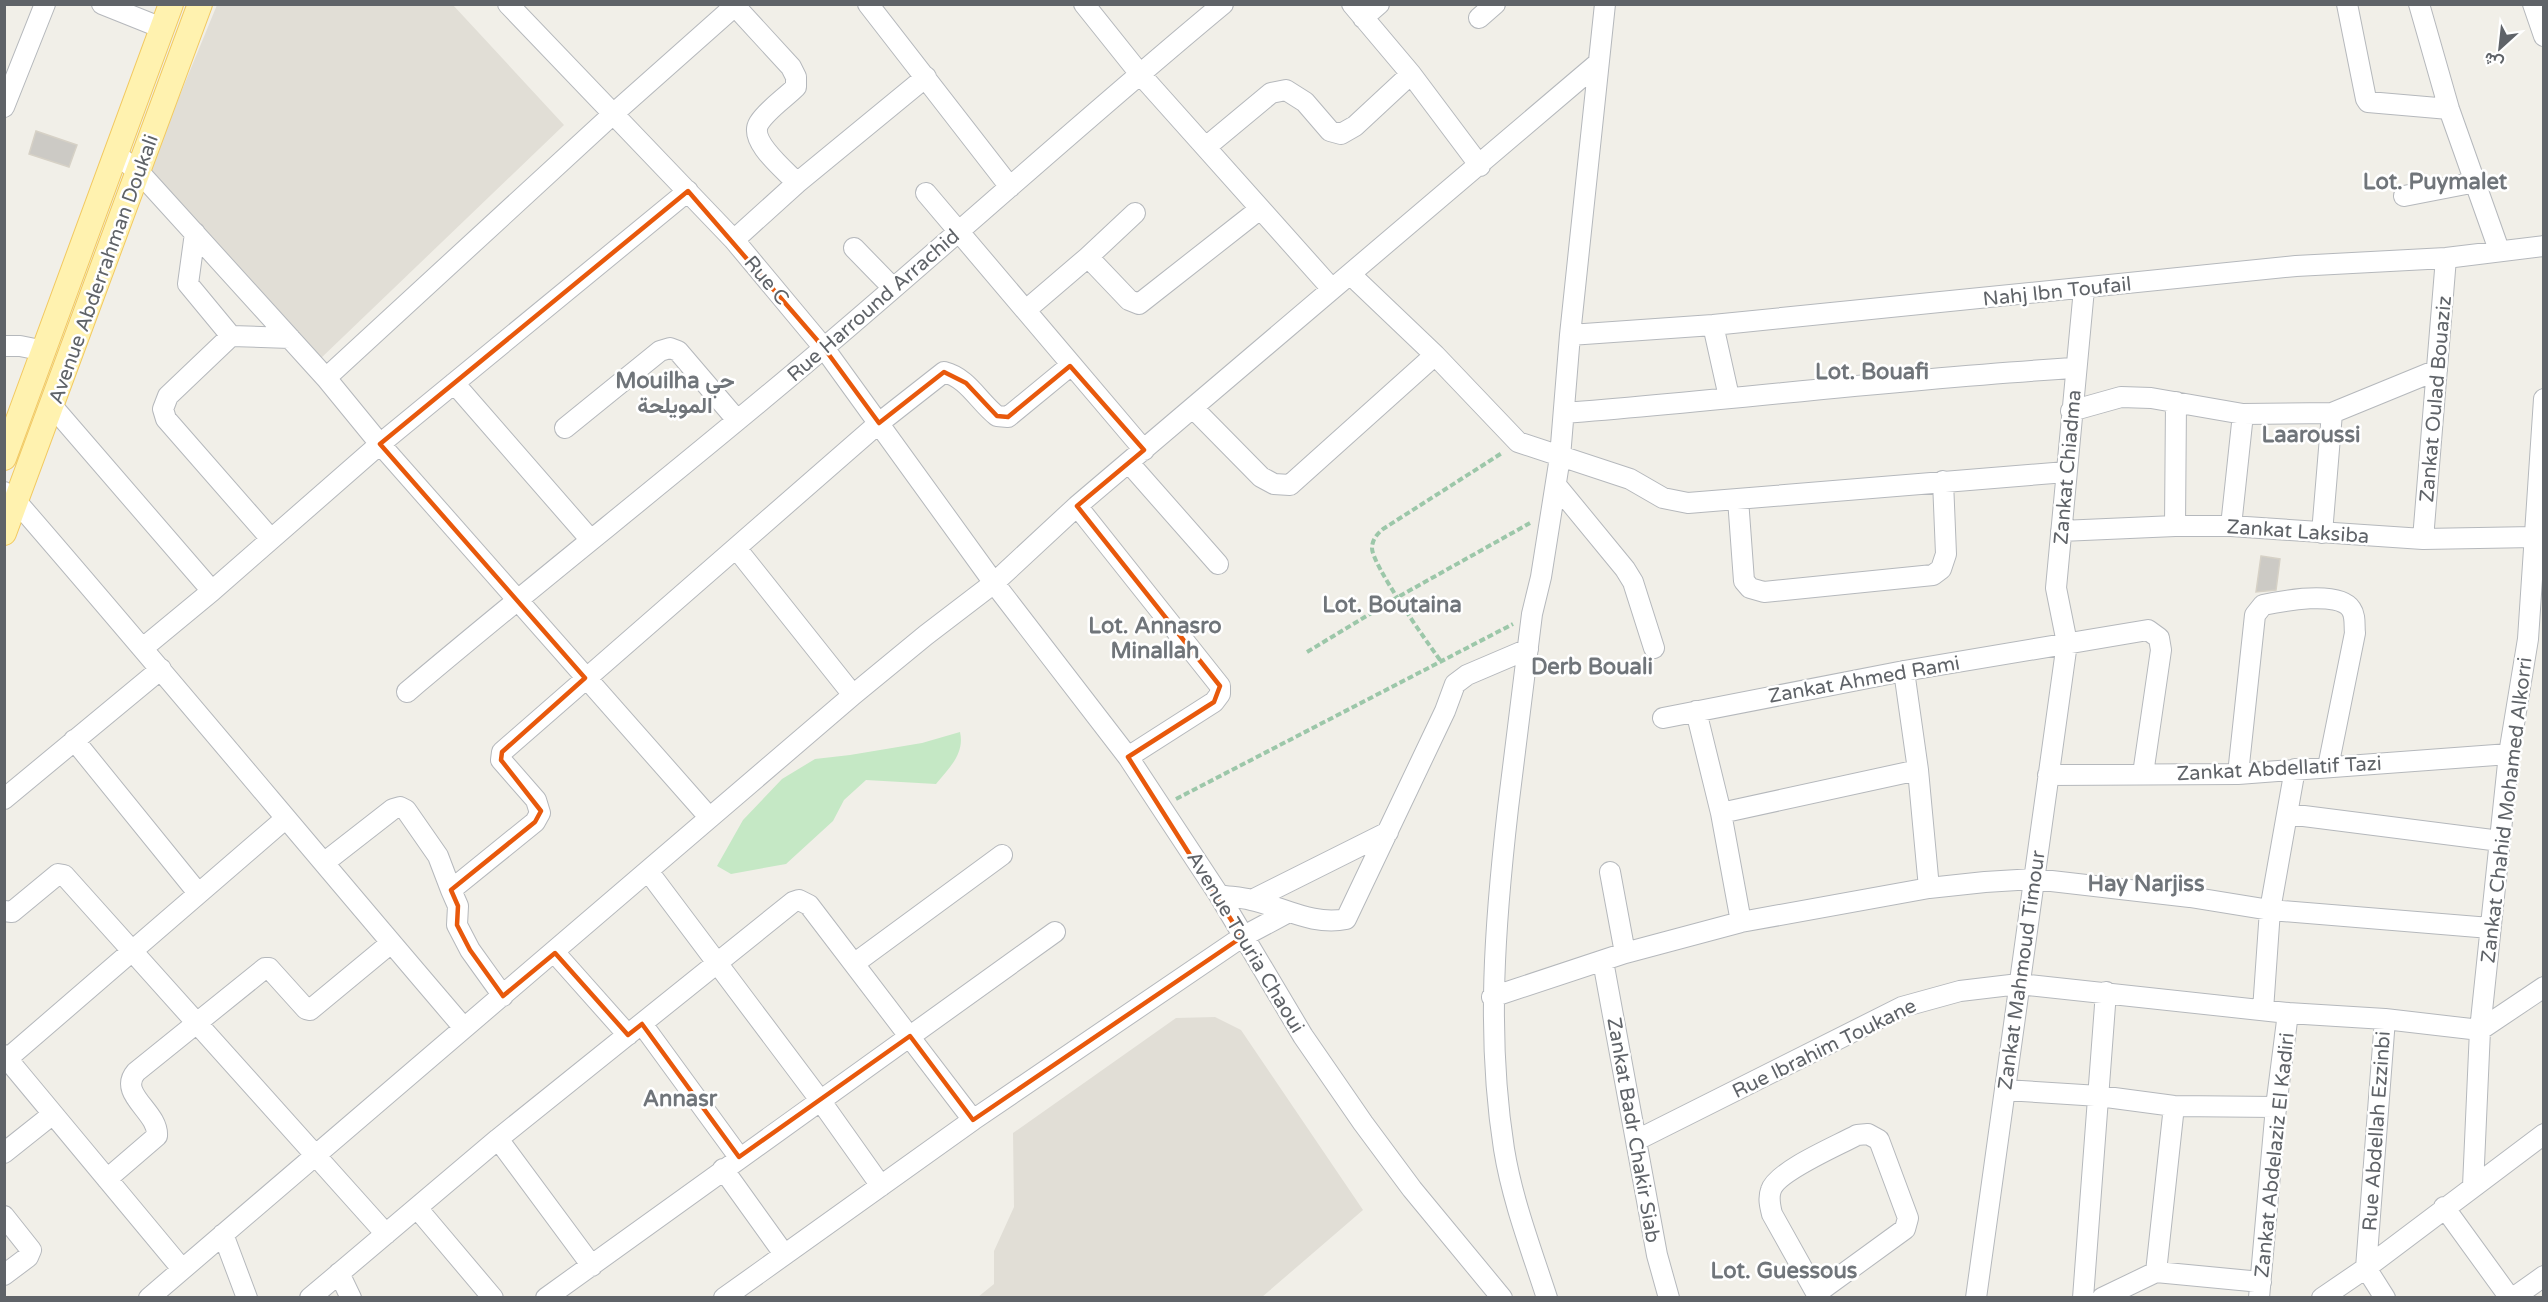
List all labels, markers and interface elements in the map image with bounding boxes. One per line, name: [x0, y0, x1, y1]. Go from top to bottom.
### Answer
north arrow: [2470, 18, 2530, 78]
text: ش: [2481, 47, 2507, 74]
street label: Avenue Abderrahman Doukali: [44, 131, 164, 407]
district label: Lot. Puymalet: [2363, 169, 2508, 195]
street label: Rue Harround Arrachid: [783, 224, 965, 387]
street label: Rue C: [739, 251, 794, 310]
street label: Nahj Ibn Toufail: [1982, 272, 2132, 312]
street label: Zankat Oulad Bouaziz: [2415, 295, 2457, 503]
district label: Lot. Bouafi: [1815, 359, 1929, 385]
district label: Mouilha حي المويلحة: [615, 368, 735, 419]
street label: Zankat Chiadma: [2049, 389, 2087, 545]
district label: Laaroussi: [2262, 422, 2360, 448]
street label: Zankat Laksiba: [2226, 515, 2370, 549]
district label: Lot. Boutaina: [1322, 592, 1462, 618]
district label: Lot. Annasro Minallah: [1088, 613, 1222, 664]
street label: Zankat Ahmed Rami: [1767, 651, 1962, 709]
district label: Derb Bouali: [1531, 654, 1653, 680]
street label: Zankat Chahid Mohamed Alkorri: [2476, 656, 2538, 964]
street label: Zankat Abdellatif Tazi: [2176, 752, 2382, 786]
street label: Avenue Touria Chaoui: [1181, 847, 1309, 1038]
street label: Zankat Mahmoud Timour: [1993, 849, 2051, 1091]
district label: Hay Narjiss: [2088, 871, 2205, 897]
street label: Rue Ibrahim Toukane: [1729, 994, 1920, 1104]
street label: Zankat Badr Chakir Siab: [1601, 1016, 1665, 1245]
street label: Rue Abdellah Ezzinbi: [2358, 1030, 2396, 1232]
street label: Zankat Abdelaziz El Kadiri: [2250, 1031, 2300, 1279]
district label: Annasr: [643, 1086, 718, 1112]
district label: Lot. Guessous: [1711, 1258, 1858, 1284]

